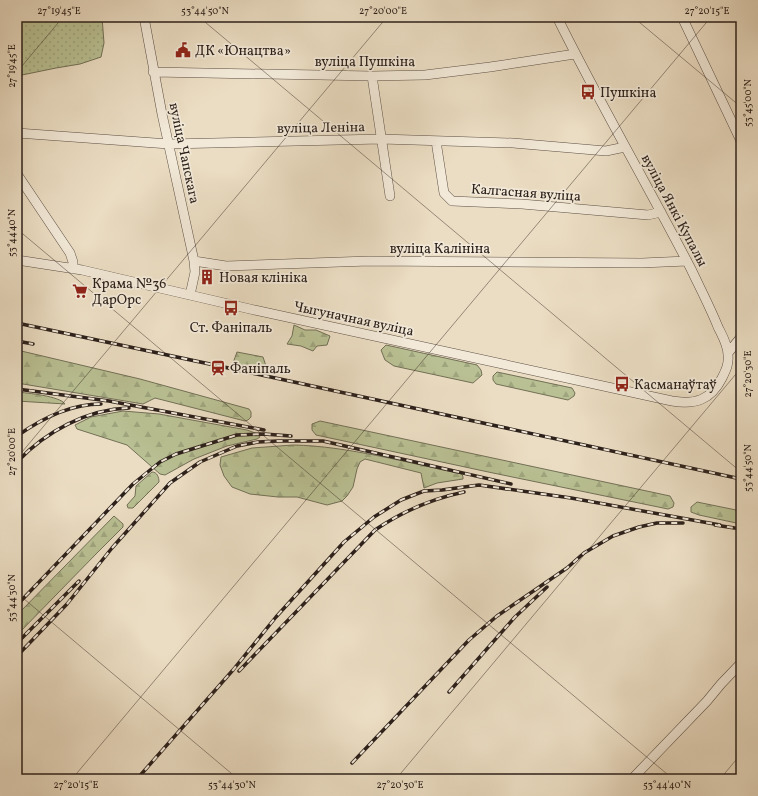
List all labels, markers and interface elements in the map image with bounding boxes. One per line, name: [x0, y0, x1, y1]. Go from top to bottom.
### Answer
text: 27°19'45"E: [37, 4, 81, 18]
text: 53°44'50"N: [181, 4, 229, 18]
text: 27°20'00"E: [359, 4, 407, 18]
text: 27°20'15"E: [685, 4, 729, 18]
public building icon: ДК «Юнацтва»: [174, 41, 192, 59]
place label: ДК «Юнацтва»: [195, 42, 291, 61]
text: 27°19'45"E: [5, 44, 19, 88]
street label: вуліца Пушкіна: [315, 53, 415, 72]
text: 53°45'00"N: [741, 78, 755, 127]
bus stop icon: Пушкіна: [579, 83, 597, 101]
place label: Пушкіна: [600, 84, 656, 103]
street label: вуліца Чапскага: [164, 101, 204, 206]
street label: вуліца Леніна: [277, 118, 365, 139]
street label: вуліца Янкі Купалы: [636, 151, 711, 270]
street label: Калгасная вуліца: [470, 180, 582, 207]
text: 53°44'40"N: [5, 208, 19, 257]
street label: вуліца Калініна: [390, 240, 490, 259]
building icon: Новая клініка: [198, 268, 216, 286]
place label: Новая клініка: [219, 269, 308, 288]
place label: Крама №36 ДарОрс: [92, 275, 166, 310]
supermarket icon: Крама №36 ДарОрс: [71, 282, 89, 300]
street label: Чыгуначная вуліца: [292, 297, 416, 342]
bus stop icon: Ст. Фаніпаль: [222, 299, 240, 317]
place label: Ст. Фаніпаль: [190, 319, 272, 338]
text: 27°20'30"E: [741, 351, 755, 397]
station icon: Фаніпаль: [209, 359, 227, 377]
place label: Фаніпаль: [230, 360, 291, 379]
bus stop icon: Касманаўтаў: [613, 375, 631, 393]
place label: Касманаўтаў: [634, 376, 717, 395]
text: 27°20'00"E: [5, 428, 19, 476]
text: 53°44'50"N: [741, 444, 755, 492]
text: 53°44'30"N: [5, 573, 19, 622]
text: 27°20'15"E: [54, 778, 98, 792]
text: 53°44'30"N: [208, 778, 257, 792]
text: 27°20'30"E: [377, 778, 423, 792]
text: 53°44'40"N: [643, 778, 692, 792]

